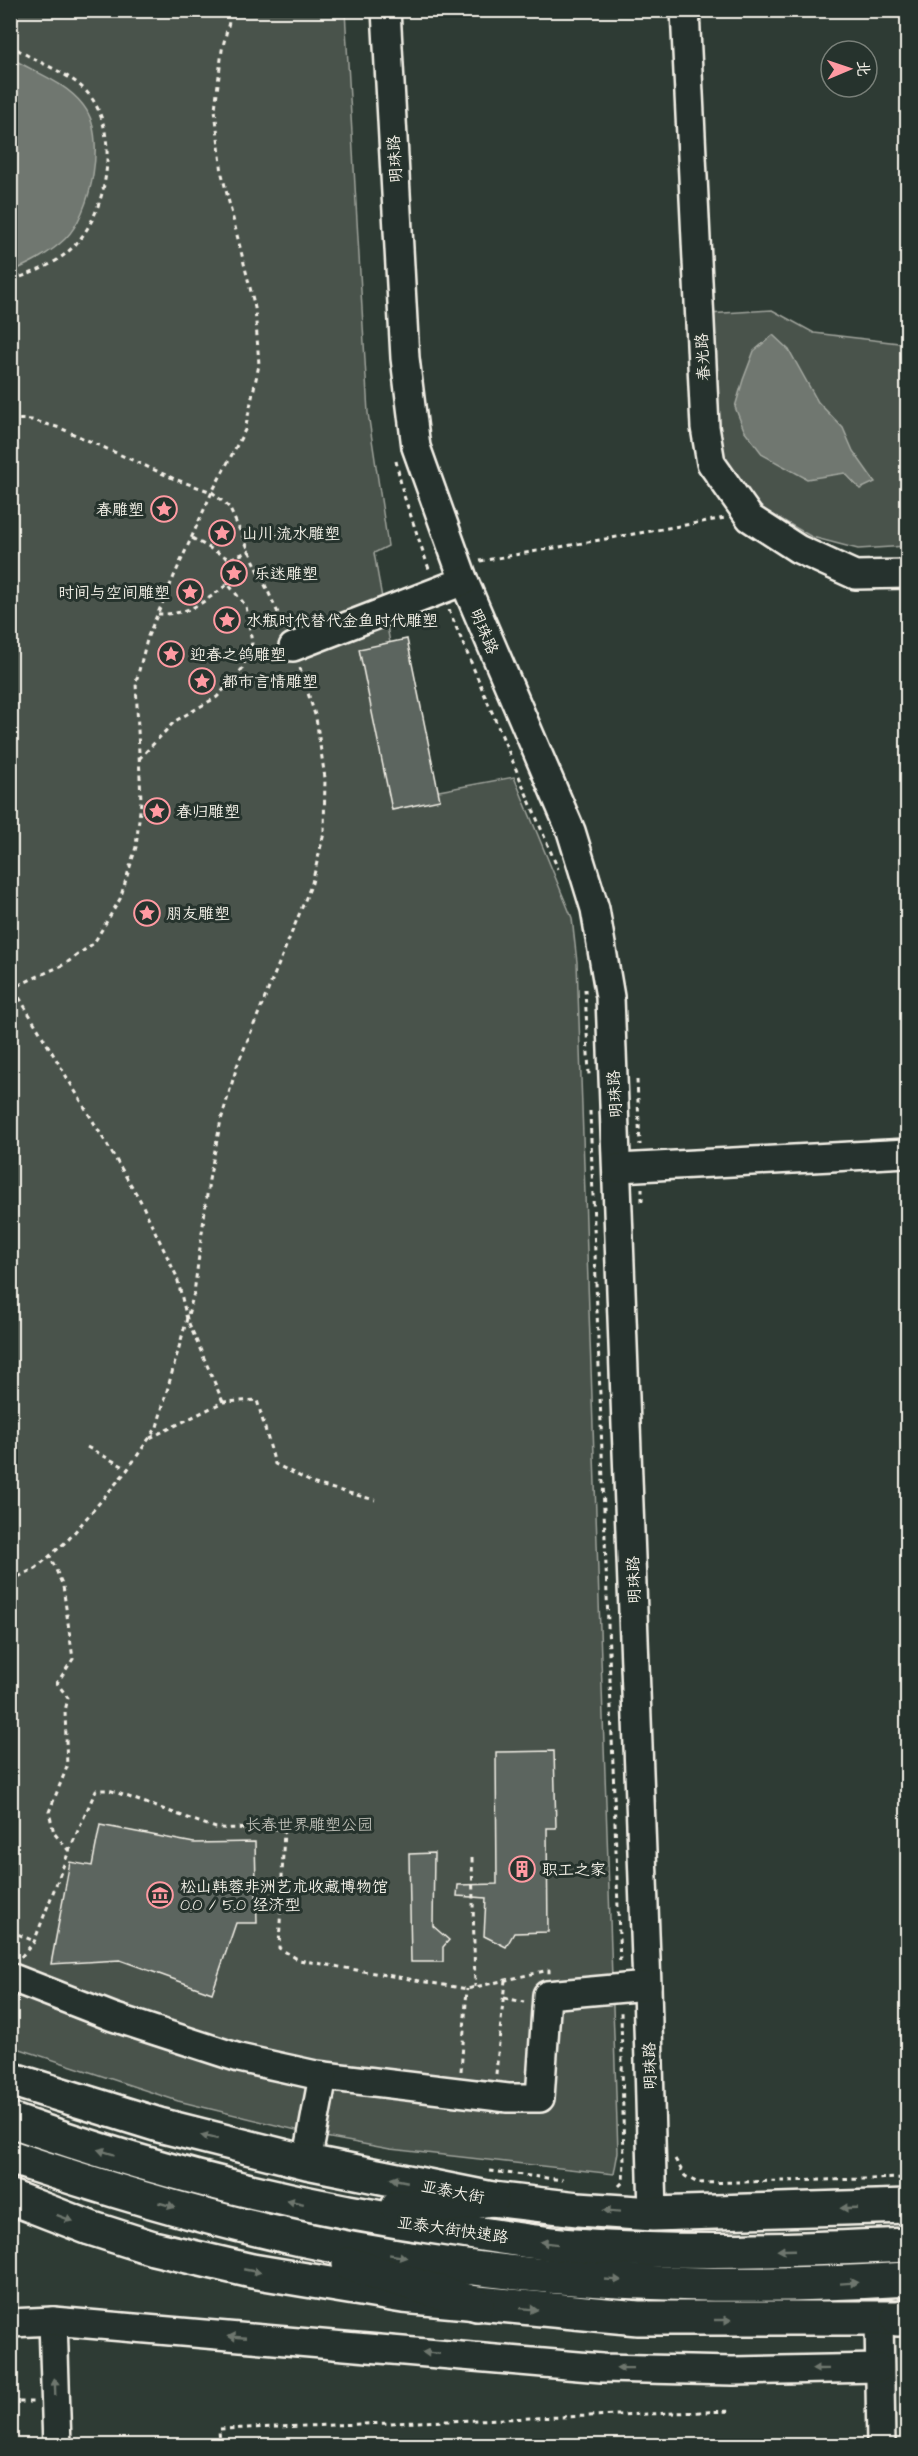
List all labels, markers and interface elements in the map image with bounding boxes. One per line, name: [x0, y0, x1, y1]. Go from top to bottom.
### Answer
north arrow: [819, 39, 879, 99]
text: 北: [852, 60, 874, 77]
street label: 明珠路: [383, 134, 407, 183]
street label: 春光路: [691, 332, 715, 381]
place icon: 春雕塑: [149, 494, 179, 524]
place label: 春雕塑: [96, 499, 144, 521]
place icon: 山川·流水雕塑: [207, 518, 237, 548]
place label: 山川·流水雕塑: [242, 523, 340, 545]
place icon: 乐迷雕塑: [219, 558, 249, 588]
place label: 乐迷雕塑: [254, 563, 318, 585]
place icon: 时间与空间雕塑: [175, 577, 205, 607]
place label: 时间与空间雕塑: [58, 582, 170, 604]
place icon: 水瓶时代替代金鱼时代雕塑: [212, 605, 242, 635]
street label: 明珠路: [465, 605, 504, 658]
place label: 水瓶时代替代金鱼时代雕塑: [246, 610, 438, 632]
place icon: 迎春之鸽雕塑: [156, 639, 186, 669]
place label: 迎春之鸽雕塑: [190, 644, 286, 666]
place icon: 都市言情雕塑: [187, 666, 217, 696]
place label: 都市言情雕塑: [222, 671, 318, 693]
place icon: 春归雕塑: [142, 796, 172, 826]
place label: 春归雕塑: [176, 801, 240, 823]
place icon: 朋友雕塑: [132, 898, 162, 928]
place label: 朋友雕塑: [166, 903, 230, 925]
street label: 明珠路: [603, 1069, 627, 1118]
street label: 明珠路: [622, 1556, 646, 1604]
park label: 长春世界雕塑公园: [245, 1814, 373, 1836]
building icon: 职工之家: [507, 1854, 537, 1884]
place label: 职工之家: [542, 1859, 606, 1881]
place label: 松山韩蓉非洲艺术收藏博物馆 0.0 / 5.0 经济型: [180, 1876, 388, 1916]
museum icon: 松山韩蓉非洲艺术收藏博物馆 0.0 / 5.0 经济型: [145, 1880, 175, 1910]
street label: 明珠路: [639, 2042, 661, 2090]
one-way arrow: [199, 2132, 218, 2142]
one-way arrow: [97, 2147, 115, 2156]
one-way arrow: [389, 2175, 408, 2184]
street label: 亚泰大街: [419, 2175, 486, 2209]
one-way arrow: [285, 2197, 304, 2207]
one-way arrow: [158, 2201, 176, 2210]
one-way arrow: [840, 2204, 859, 2213]
one-way arrow: [603, 2207, 622, 2216]
street label: 亚泰大街快速路: [396, 2211, 510, 2249]
one-way arrow: [56, 2214, 74, 2224]
one-way arrow: [540, 2238, 559, 2247]
one-way arrow: [777, 2246, 796, 2255]
one-way arrow: [389, 2252, 408, 2261]
one-way arrow: [243, 2267, 262, 2276]
one-way arrow: [603, 2276, 622, 2285]
one-way arrow: [840, 2278, 859, 2288]
one-way arrow: [519, 2304, 538, 2314]
one-way arrow: [714, 2315, 733, 2325]
one-way arrow: [227, 2332, 246, 2342]
one-way arrow: [421, 2348, 440, 2358]
one-way arrow: [616, 2363, 635, 2373]
one-way arrow: [811, 2364, 830, 2374]
one-way arrow: [51, 2378, 60, 2397]

